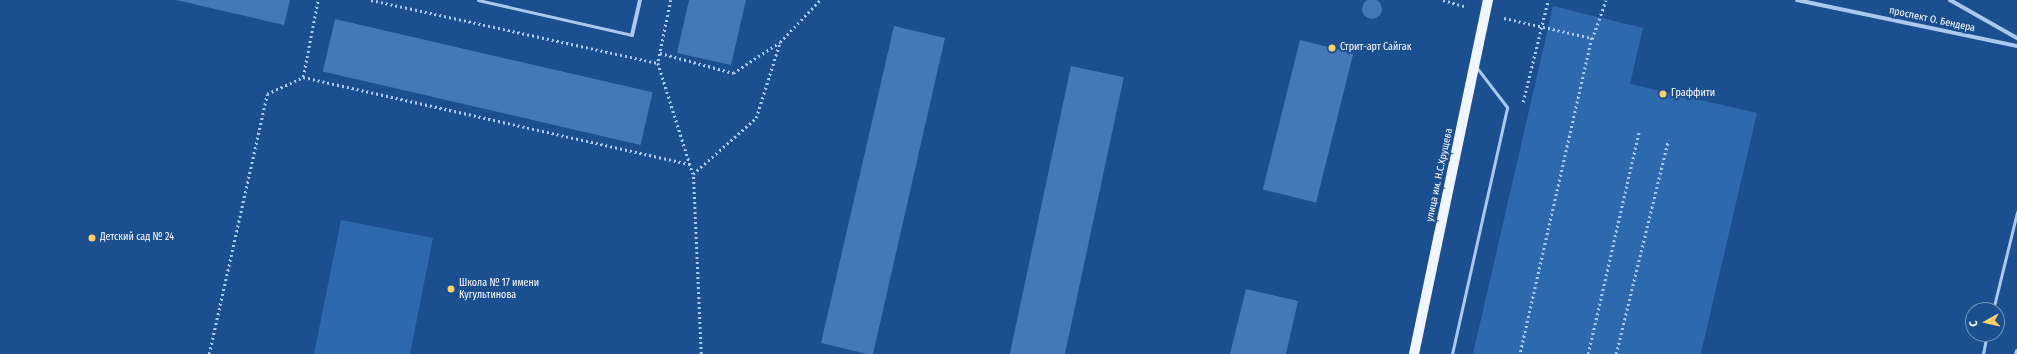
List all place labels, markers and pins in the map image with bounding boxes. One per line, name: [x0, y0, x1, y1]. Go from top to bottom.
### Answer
place label: Стрит-арт Сайгак: [1340, 42, 1411, 54]
marker: Стрит-арт Сайгак: [1327, 43, 1337, 53]
place label: Граффити: [1671, 88, 1715, 100]
marker: Граффити: [1658, 89, 1668, 99]
place label: Детский сад № 24: [100, 232, 174, 244]
marker: Детский сад № 24: [87, 233, 97, 243]
place label: Школа № 17 имени Кугультинова: [459, 277, 539, 300]
marker: Школа № 17 имени Кугультинова: [446, 284, 456, 294]

